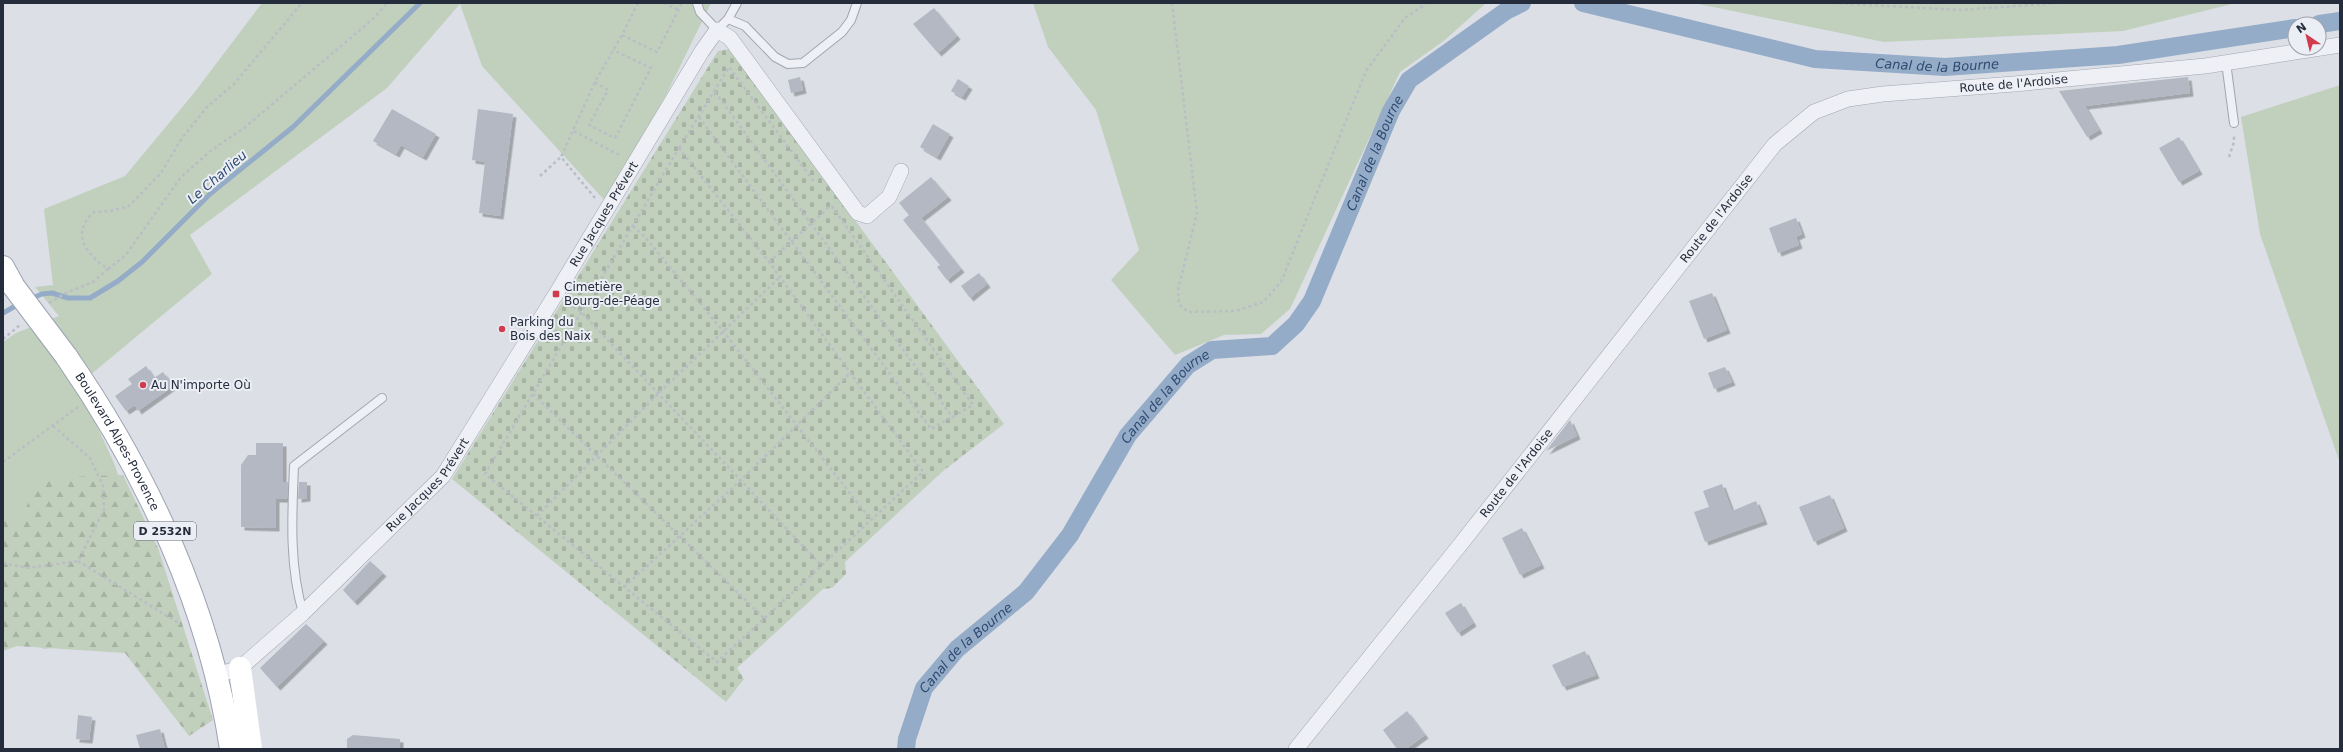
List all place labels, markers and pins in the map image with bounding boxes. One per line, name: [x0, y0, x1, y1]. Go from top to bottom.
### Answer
place label: Cimetière Bourg-de-Péage: [564, 280, 660, 308]
marker: Cimetière Bourg-de-Péage: [551, 289, 561, 299]
place label: Parking du Bois des Naix: [510, 315, 591, 343]
marker: Parking du Bois des Naix: [497, 324, 507, 334]
place label: Au N'importe Où: [151, 378, 251, 392]
marker: Au N'importe Où: [138, 380, 148, 390]

